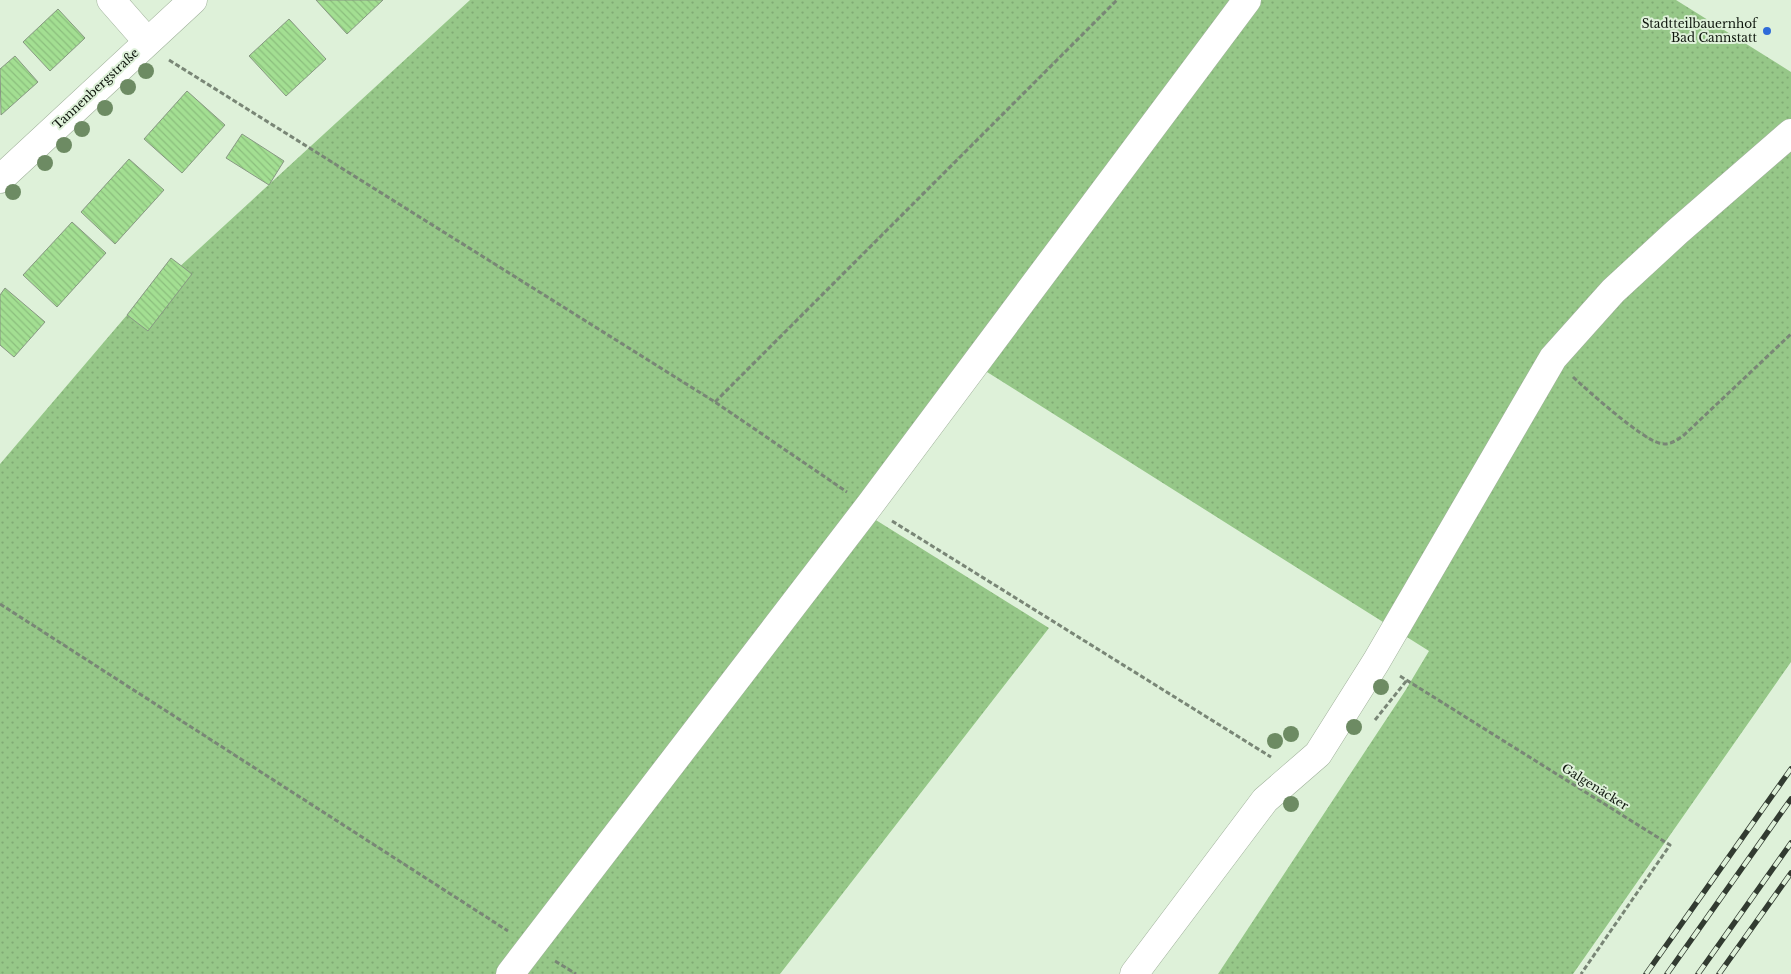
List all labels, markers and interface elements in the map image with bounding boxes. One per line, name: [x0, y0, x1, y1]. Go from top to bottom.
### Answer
place label: Stadtteilbauernhof Bad Cannstatt: [1642, 16, 1759, 45]
marker: Stadtteilbauernhof Bad Cannstatt: [1761, 25, 1773, 37]
street label: Tannenbergstraße: [50, 45, 142, 132]
street label: Galgenäcker: [1559, 760, 1632, 813]

